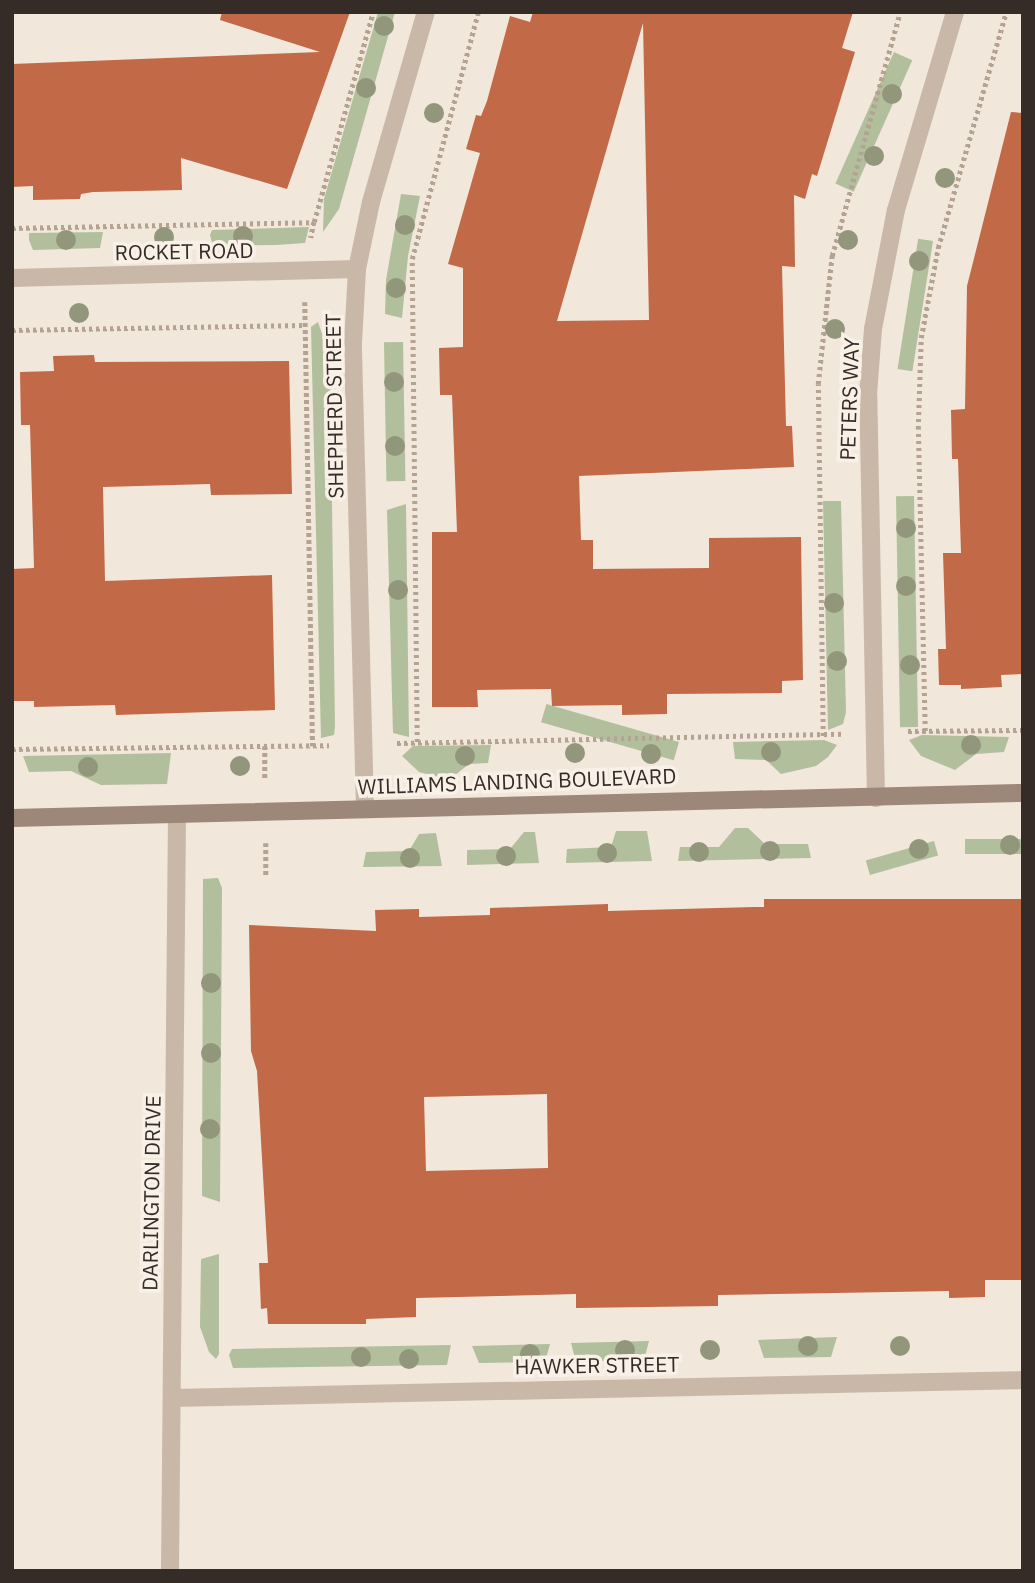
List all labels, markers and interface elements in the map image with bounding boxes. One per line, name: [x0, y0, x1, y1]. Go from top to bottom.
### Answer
street label: ROCKET ROAD: [114, 237, 254, 265]
street label: SHEPHERD STREET: [320, 313, 348, 499]
street label: PETERS WAY: [834, 337, 864, 461]
street label: WILLIAMS LANDING BOULEVARD: [357, 763, 677, 799]
street label: DARLINGTON DRIVE: [137, 1095, 165, 1291]
street label: HAWKER STREET: [514, 1351, 680, 1379]

